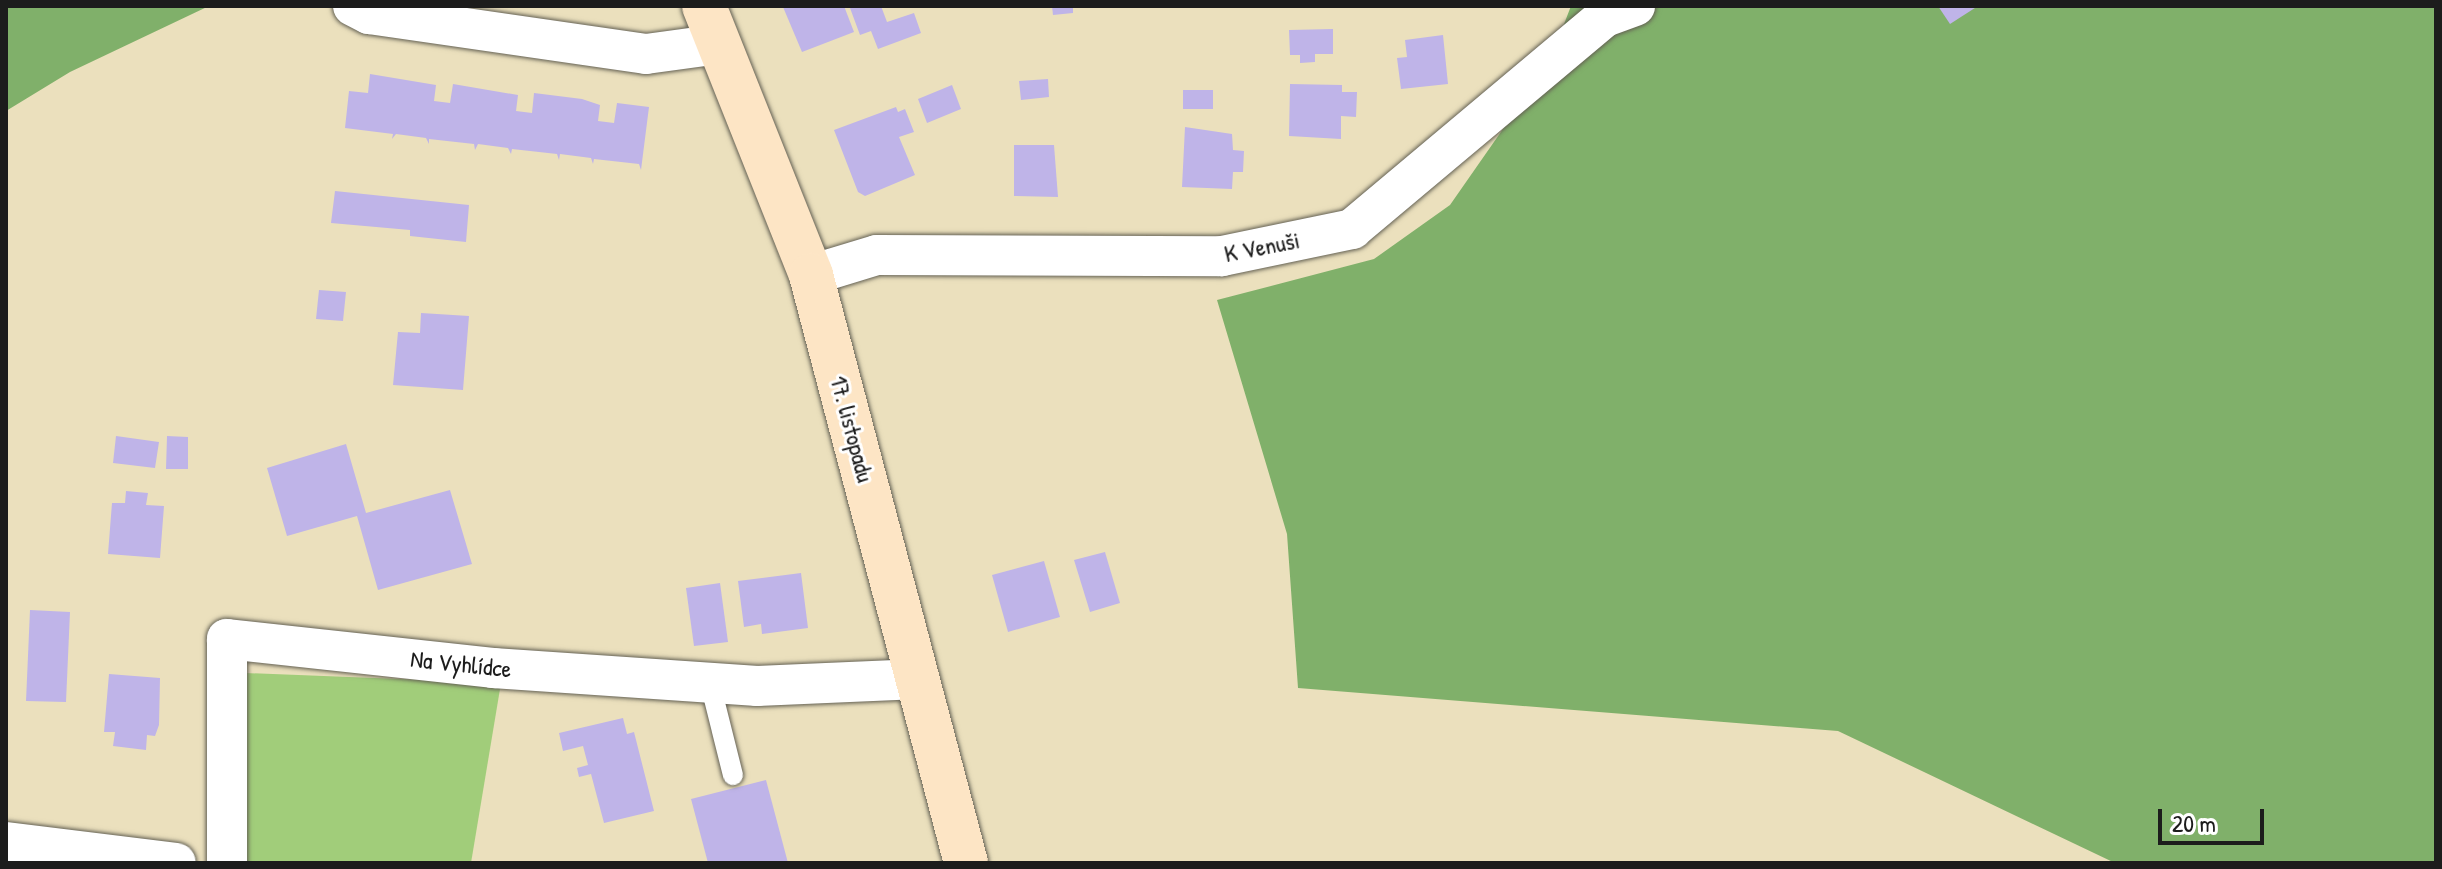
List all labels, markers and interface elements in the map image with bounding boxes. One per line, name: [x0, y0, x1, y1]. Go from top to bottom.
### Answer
street label: K Venuši: [1222, 226, 1302, 268]
street label: 17. listopadu: [824, 373, 880, 485]
street label: Na Vyhlídce: [409, 644, 513, 684]
scale bar: [2162, 793, 2268, 843]
text: 20 m: [2172, 807, 2216, 839]

